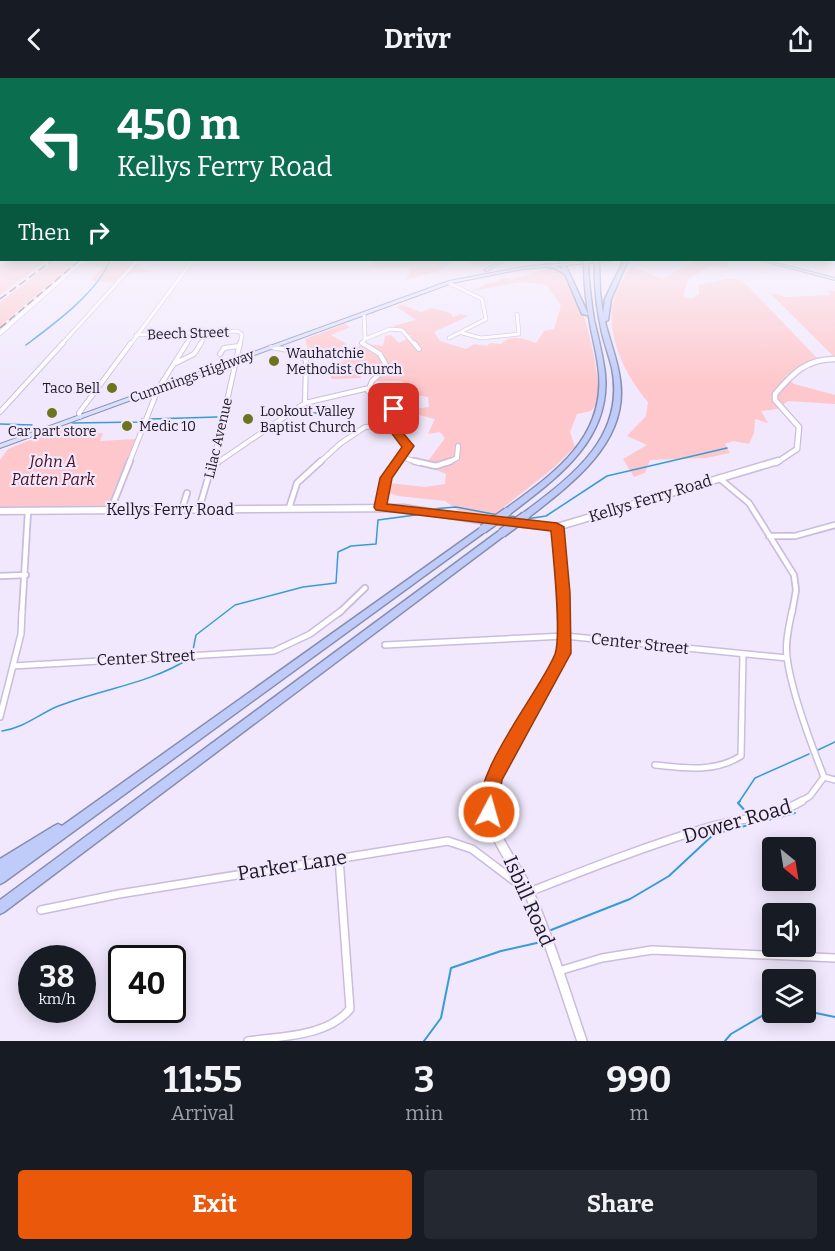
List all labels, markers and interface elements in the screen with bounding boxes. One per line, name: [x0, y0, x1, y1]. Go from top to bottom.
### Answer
icon: back: [18, 23, 51, 56]
text: Drivr: [384, 23, 451, 55]
icon: share: [784, 23, 817, 56]
text: 450 m: [117, 100, 240, 150]
icon: left: [18, 102, 96, 180]
text: Kellys Ferry Road: [117, 151, 333, 183]
icon: right: [82, 216, 115, 249]
text: Then: [18, 219, 70, 246]
street label: Beech Street: [147, 324, 229, 343]
place label: Wauhatchie Methodist Church: [286, 345, 402, 378]
street label: Cummings Highway: [128, 346, 257, 407]
marker: Wauhatchie Methodist Church: [267, 354, 281, 368]
place label: Taco Bell: [43, 380, 100, 397]
marker: Taco Bell: [105, 381, 119, 395]
pin: [368, 383, 419, 434]
icon: arrive: [377, 392, 410, 425]
street label: Lilac Avenue: [201, 396, 236, 480]
place label: Lookout Valley Baptist Church: [260, 403, 356, 436]
marker: Car part store: [45, 406, 59, 420]
marker: Lookout Valley Baptist Church: [241, 412, 255, 426]
place label: Medic 10: [139, 418, 196, 435]
marker: Medic 10: [120, 419, 134, 433]
place label: Car part store: [8, 423, 96, 440]
park label: John A Patten Park: [11, 452, 95, 489]
street label: Kellys Ferry Road: [586, 471, 714, 526]
street label: Kellys Ferry Road: [106, 500, 234, 519]
street label: Center Street: [590, 629, 690, 658]
street label: Center Street: [96, 645, 196, 670]
position arrow: [457, 780, 521, 844]
street label: Dower Road: [680, 794, 794, 848]
north arrow: [762, 837, 816, 891]
map controls: [762, 837, 816, 1023]
street label: Parker Lane: [236, 844, 348, 886]
street label: Isbill Road: [498, 852, 560, 950]
button: sound: [762, 903, 816, 957]
speed limit sign: 40: [108, 945, 186, 1023]
text: 38: [39, 959, 75, 995]
button: layers: [762, 969, 816, 1023]
text: km/h: [38, 990, 76, 1008]
text: 11:55: [163, 1058, 242, 1102]
text: 3: [414, 1058, 435, 1102]
text: 990: [606, 1058, 672, 1102]
text: Arrival: [171, 1101, 234, 1125]
text: min: [405, 1101, 443, 1125]
text: m: [629, 1101, 649, 1125]
button: Exit: [18, 1170, 412, 1239]
button: Share: [424, 1170, 817, 1239]

